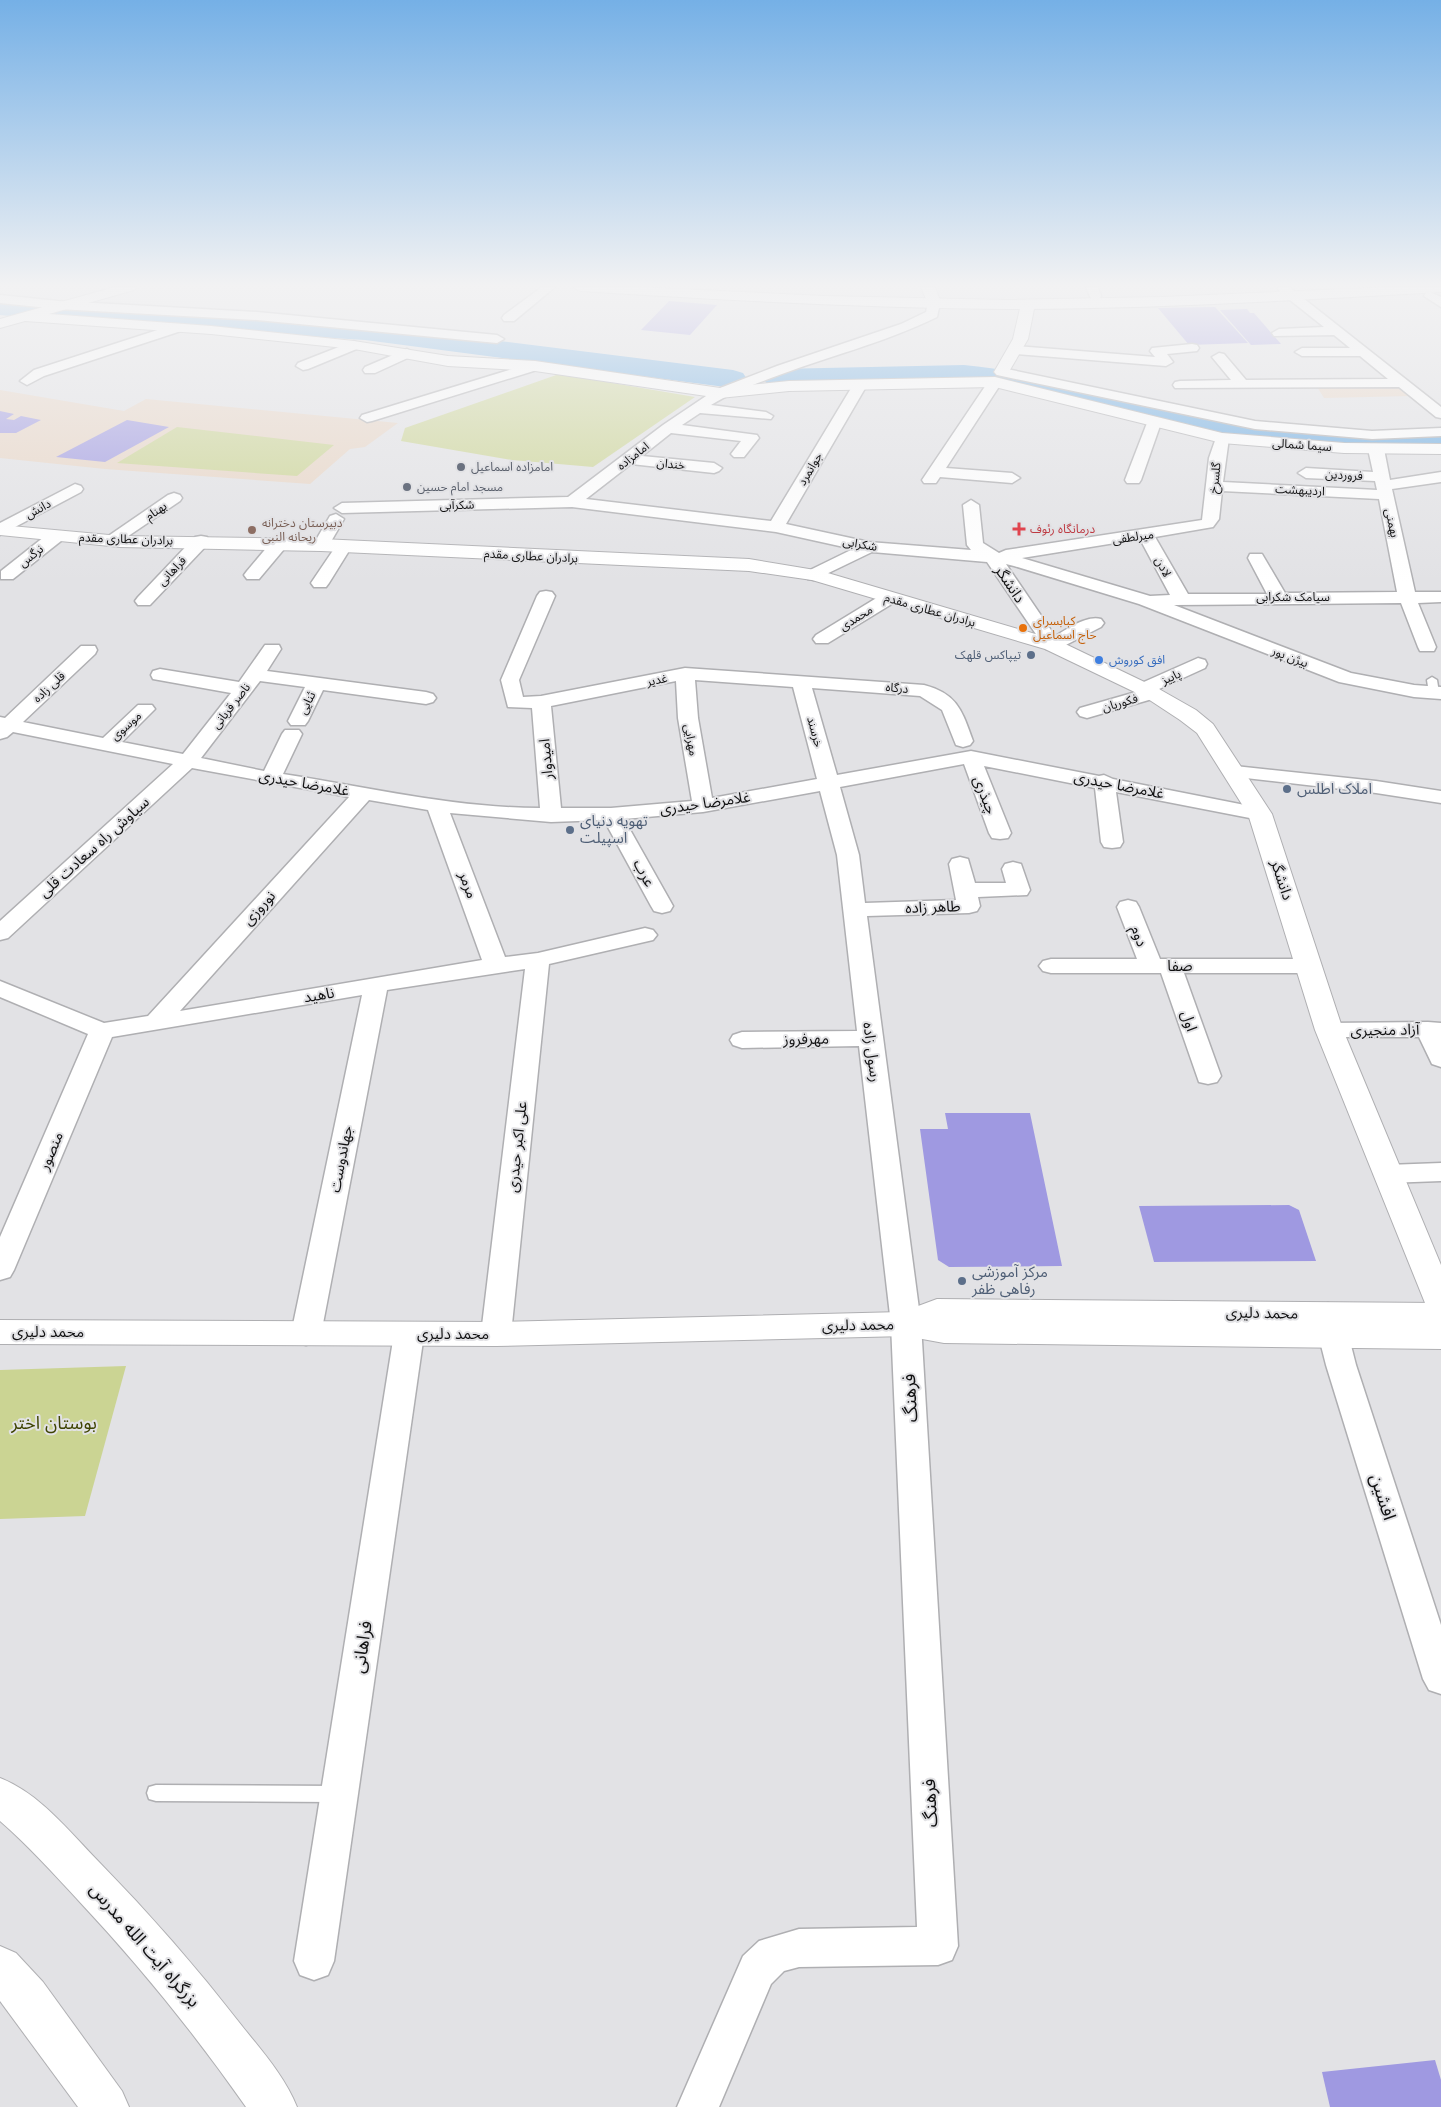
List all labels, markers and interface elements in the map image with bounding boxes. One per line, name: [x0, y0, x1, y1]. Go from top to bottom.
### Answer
street label: سیما شمالی: [1272, 436, 1332, 454]
street label: امامزاده: [614, 439, 652, 473]
street label: جوانمرد: [795, 450, 825, 488]
street label: خندان: [656, 456, 686, 472]
place label: امامزاده اسماعیل: [471, 460, 553, 474]
marker: امامزاده اسماعیل: [455, 461, 467, 473]
street label: گلسرخ: [1206, 461, 1226, 494]
street label: فروردین: [1325, 467, 1363, 483]
place label: مسجد امام حسین: [417, 480, 503, 496]
marker: مسجد امام حسین: [401, 481, 413, 493]
street label: اردیبهشت: [1275, 482, 1325, 498]
street label: دانش: [23, 496, 53, 522]
street label: شکرآبی: [439, 498, 475, 512]
street label: بهنام: [143, 499, 170, 525]
street label: بهمنی: [1382, 507, 1402, 539]
place label: دبیرستان دخترانه ریحانه النبی: [262, 516, 343, 544]
marker: درمانگاه رئوف: [1012, 522, 1026, 536]
place label: درمانگاه رئوف: [1030, 522, 1095, 536]
marker: دبیرستان دخترانه ریحانه النبی: [246, 524, 258, 536]
street label: میرلطفی: [1111, 527, 1155, 547]
street label: برادران عطاری مقدم: [79, 530, 173, 550]
street label: شکرابی: [842, 534, 878, 554]
street label: نرگس: [16, 542, 46, 570]
street label: برادران عطاری مقدم: [484, 547, 578, 567]
street label: فراهانی: [155, 554, 189, 588]
street label: لادن: [1152, 554, 1174, 580]
street label: دانشگر: [990, 561, 1029, 606]
street label: برادران عطاری مقدم: [882, 590, 977, 632]
street label: سیامک شکرابی: [1256, 590, 1330, 604]
street label: محمدی: [837, 602, 875, 634]
place label: کبابسرای حاج اسماعیل: [1033, 614, 1097, 644]
marker: کبابسرای حاج اسماعیل: [1017, 622, 1029, 634]
street label: بیژن پور: [1269, 643, 1310, 671]
place label: تیپاکس قلهک: [955, 648, 1021, 663]
marker: تیپاکس قلهک: [1025, 649, 1037, 661]
place label: افق کوروش: [1109, 653, 1165, 668]
marker: افق کوروش: [1093, 654, 1105, 666]
street label: پاییز: [1158, 666, 1183, 689]
street label: قلی زاده: [30, 669, 68, 705]
street label: غدیر: [644, 671, 669, 689]
street label: ناصر قربانی: [209, 680, 253, 732]
street label: درگاه: [885, 680, 909, 696]
street label: ثنایی: [296, 689, 319, 717]
street label: فکوریان: [1101, 691, 1139, 715]
street label: موسوی: [108, 709, 144, 743]
street label: خرسند: [804, 715, 826, 749]
street label: مهرایی: [681, 723, 701, 757]
street label: امیدوار: [535, 738, 557, 781]
street label: غلامرضا حیدری: [257, 766, 351, 800]
street label: غلامرضا حیدری: [1072, 767, 1166, 803]
street label: چیذری: [969, 773, 1001, 817]
place label: املاک اطلس: [1297, 780, 1372, 798]
marker: املاک اطلس: [1281, 783, 1293, 795]
street label: غلامرضا حیدری: [659, 788, 752, 818]
street label: سیاوش راه سعادت قلی: [35, 793, 153, 901]
place label: تهویه دنیای اسپیلت: [580, 812, 648, 848]
marker: تهویه دنیای اسپیلت: [564, 824, 576, 836]
street label: عرب: [629, 856, 659, 890]
street label: دانشگر: [1267, 857, 1297, 902]
street label: مرمر: [455, 868, 481, 901]
street label: نوروزی: [239, 887, 279, 929]
street label: طاهر زاده: [905, 897, 961, 917]
street label: دوم: [1125, 923, 1151, 950]
street label: صفا: [1167, 957, 1193, 974]
street label: ناهید: [302, 983, 335, 1006]
street label: اول: [1177, 1008, 1201, 1034]
street label: آزاد منجیری: [1350, 1020, 1420, 1040]
street label: رسول زاده: [859, 1021, 885, 1083]
street label: مهرفروز: [782, 1030, 829, 1048]
street label: علی اکبر حیدری: [503, 1100, 531, 1193]
street label: جهاندوست: [326, 1124, 356, 1194]
street label: منصور: [35, 1129, 67, 1174]
place label: مرکز آموزشی رفاهی ظفر: [971, 1263, 1048, 1298]
marker: مرکز آموزشی رفاهی ظفر: [956, 1275, 968, 1287]
street label: محمد دلیری: [1226, 1303, 1298, 1323]
street label: محمد دلیری: [822, 1315, 894, 1335]
street label: محمد دلیری: [12, 1323, 84, 1341]
street label: محمد دلیری: [417, 1325, 489, 1343]
street label: فرهنگ: [899, 1373, 922, 1423]
park label: بوستان اختر: [10, 1413, 97, 1434]
street label: افشین: [1365, 1471, 1400, 1523]
street label: فراهانی: [348, 1619, 377, 1675]
street label: فرهنگ: [919, 1778, 942, 1828]
street label: بزرگراه آیت الله مدرس: [85, 1879, 204, 2012]

